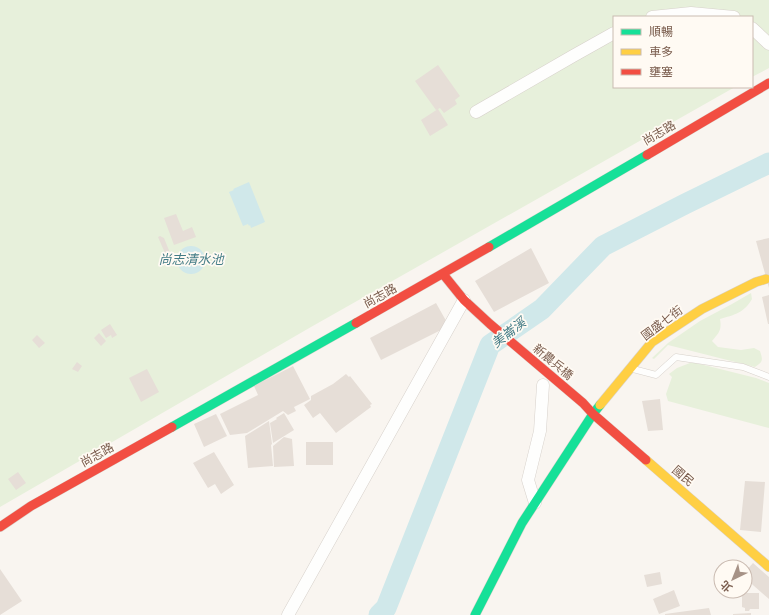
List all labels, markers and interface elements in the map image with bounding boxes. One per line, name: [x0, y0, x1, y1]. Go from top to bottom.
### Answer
legend: [613, 16, 753, 88]
text: 順暢: [649, 25, 673, 39]
text: 車多: [649, 45, 673, 59]
text: 壅塞: [649, 65, 673, 79]
street label: 尚志路: [640, 118, 678, 148]
water label: 尚志清水池: [158, 252, 225, 268]
street label: 尚志路: [361, 281, 399, 311]
street label: 國盛七街: [639, 303, 685, 343]
water label: 美崙溪: [489, 313, 531, 351]
street label: 新農兵橋: [530, 341, 576, 383]
street label: 尚志路: [78, 440, 116, 470]
street label: 國民: [669, 463, 697, 489]
north arrow: [713, 559, 753, 599]
text: 北: [718, 577, 735, 594]

